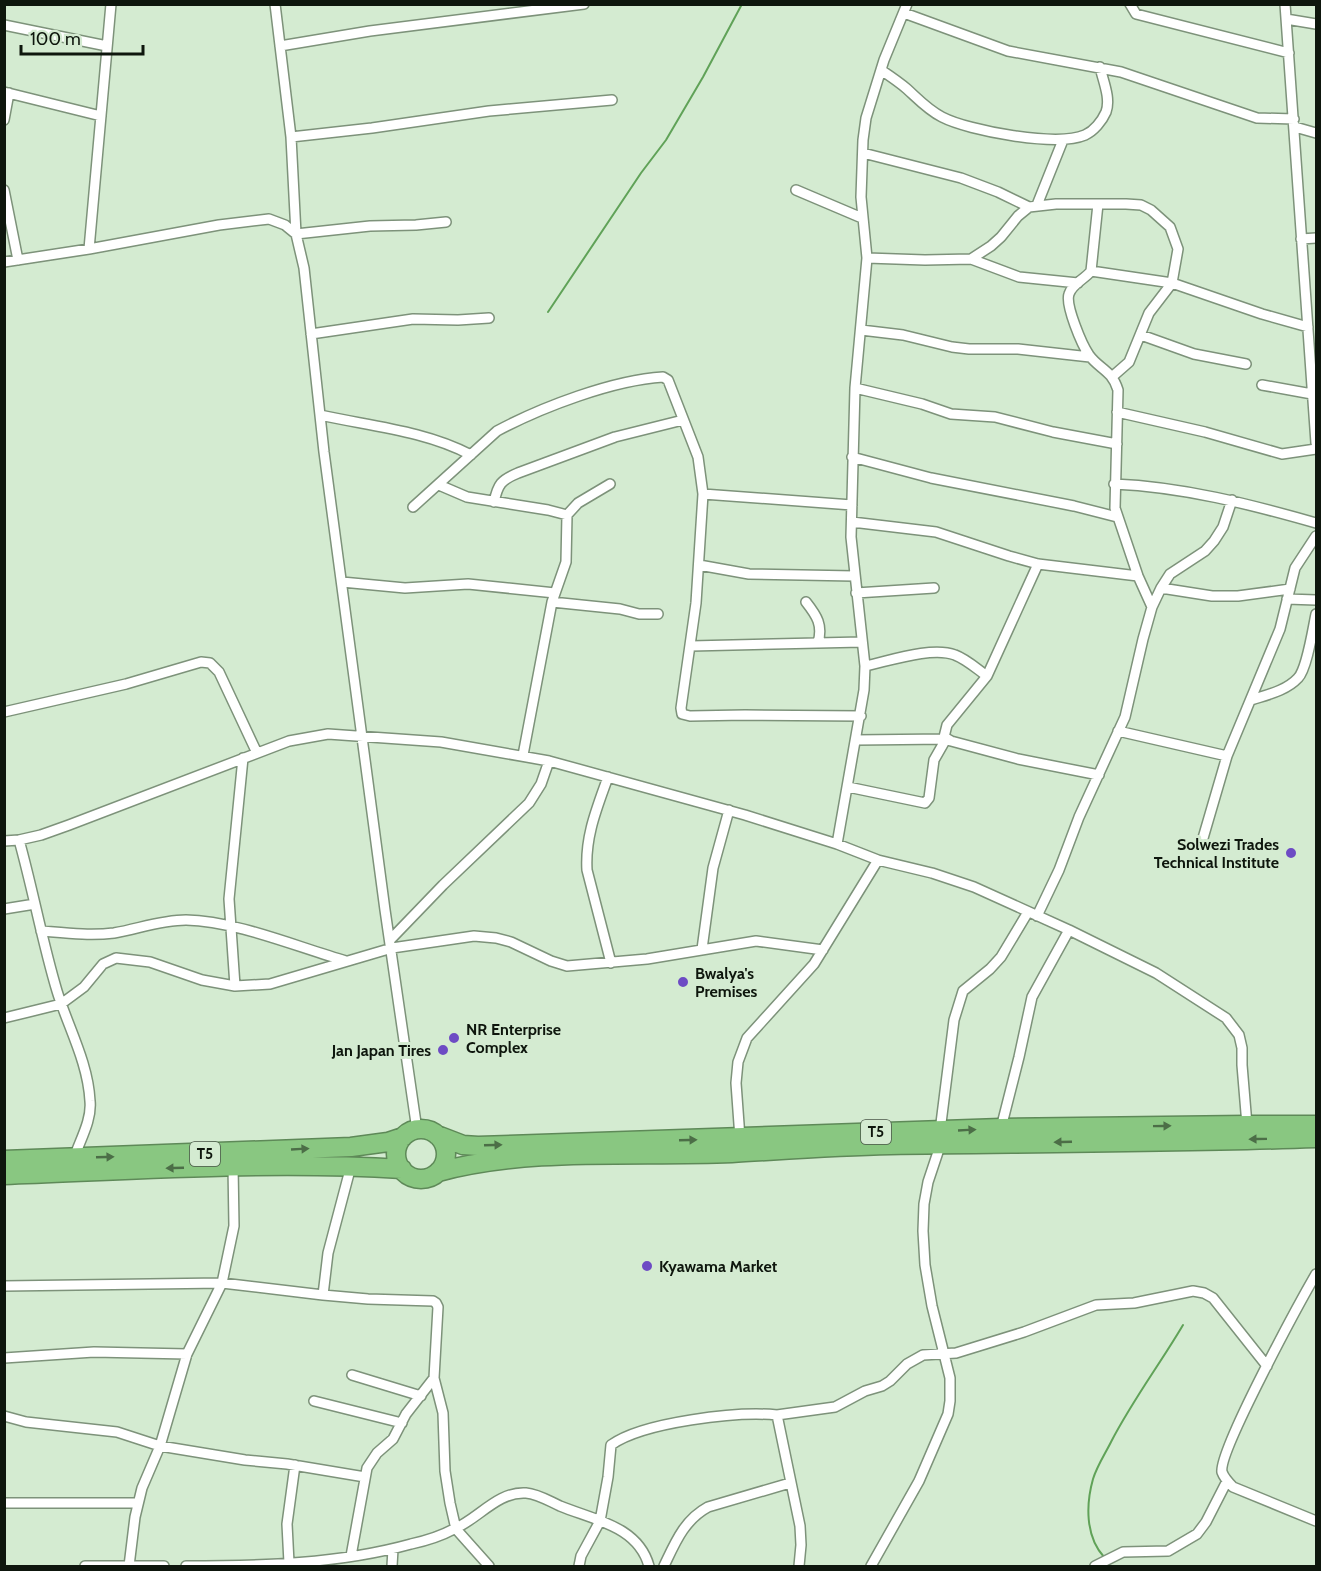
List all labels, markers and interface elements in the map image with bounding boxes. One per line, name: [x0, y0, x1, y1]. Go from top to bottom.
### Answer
scale bar: [21, 18, 142, 56]
text: 100 m: [30, 28, 81, 50]
place label: Solwezi Trades Technical Institute: [1154, 835, 1279, 872]
marker: Solwezi Trades Technical Institute: [1284, 846, 1298, 860]
place label: Bwalya's Premises: [695, 964, 758, 1001]
marker: Bwalya's Premises: [676, 975, 690, 989]
place label: NR Enterprise Complex: [466, 1020, 561, 1057]
marker: NR Enterprise Complex: [447, 1031, 461, 1045]
place label: Jan Japan Tires: [331, 1041, 431, 1060]
marker: Jan Japan Tires: [436, 1043, 450, 1057]
road number: T5: [861, 1120, 891, 1144]
one-way arrow: [1153, 1121, 1172, 1131]
one-way arrow: [958, 1125, 977, 1134]
one-way arrow: [1249, 1134, 1268, 1144]
one-way arrow: [679, 1135, 698, 1144]
one-way arrow: [1054, 1138, 1073, 1147]
one-way arrow: [484, 1141, 503, 1150]
road number: T5: [190, 1142, 220, 1166]
one-way arrow: [290, 1145, 309, 1154]
one-way arrow: [95, 1152, 114, 1161]
one-way arrow: [166, 1164, 185, 1173]
place label: Kyawama Market: [659, 1257, 778, 1276]
marker: Kyawama Market: [640, 1259, 654, 1273]

